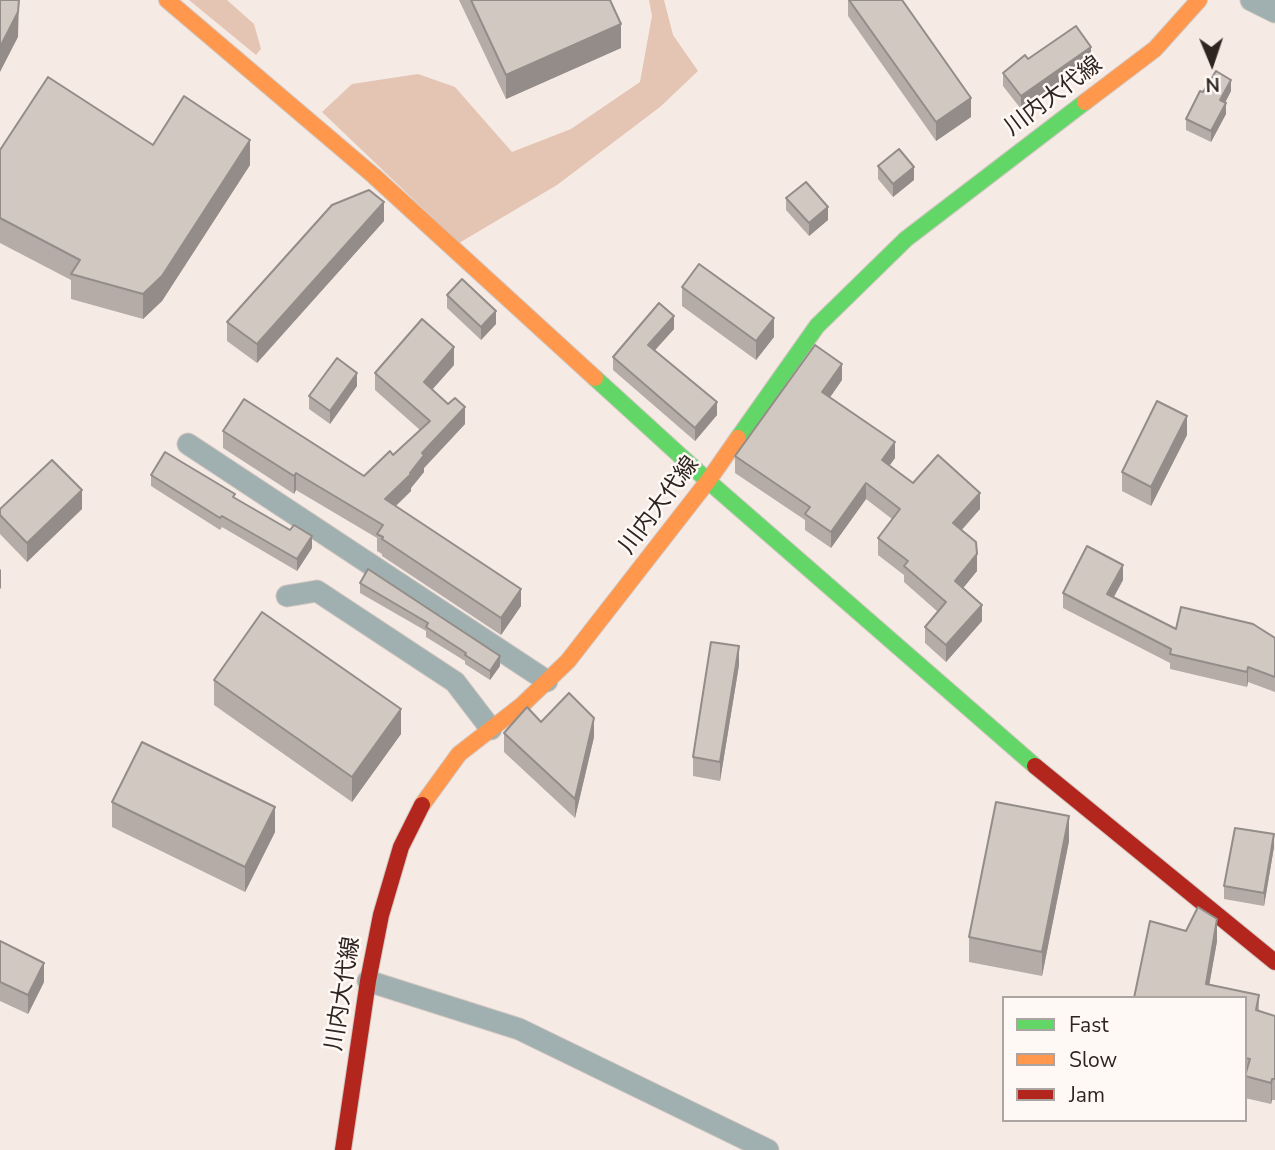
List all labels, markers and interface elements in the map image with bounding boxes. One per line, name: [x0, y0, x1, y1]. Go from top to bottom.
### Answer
north arrow: [1177, 28, 1247, 98]
street label: 川内大代線: [1000, 51, 1108, 143]
text: N: [1205, 71, 1220, 97]
street label: 川内大代線: [614, 452, 706, 560]
street label: 川内大代線: [321, 935, 367, 1053]
legend: [1002, 996, 1247, 1122]
text: Fast: [1069, 1011, 1109, 1039]
text: Slow: [1069, 1046, 1117, 1074]
text: Jam: [1069, 1081, 1105, 1109]

